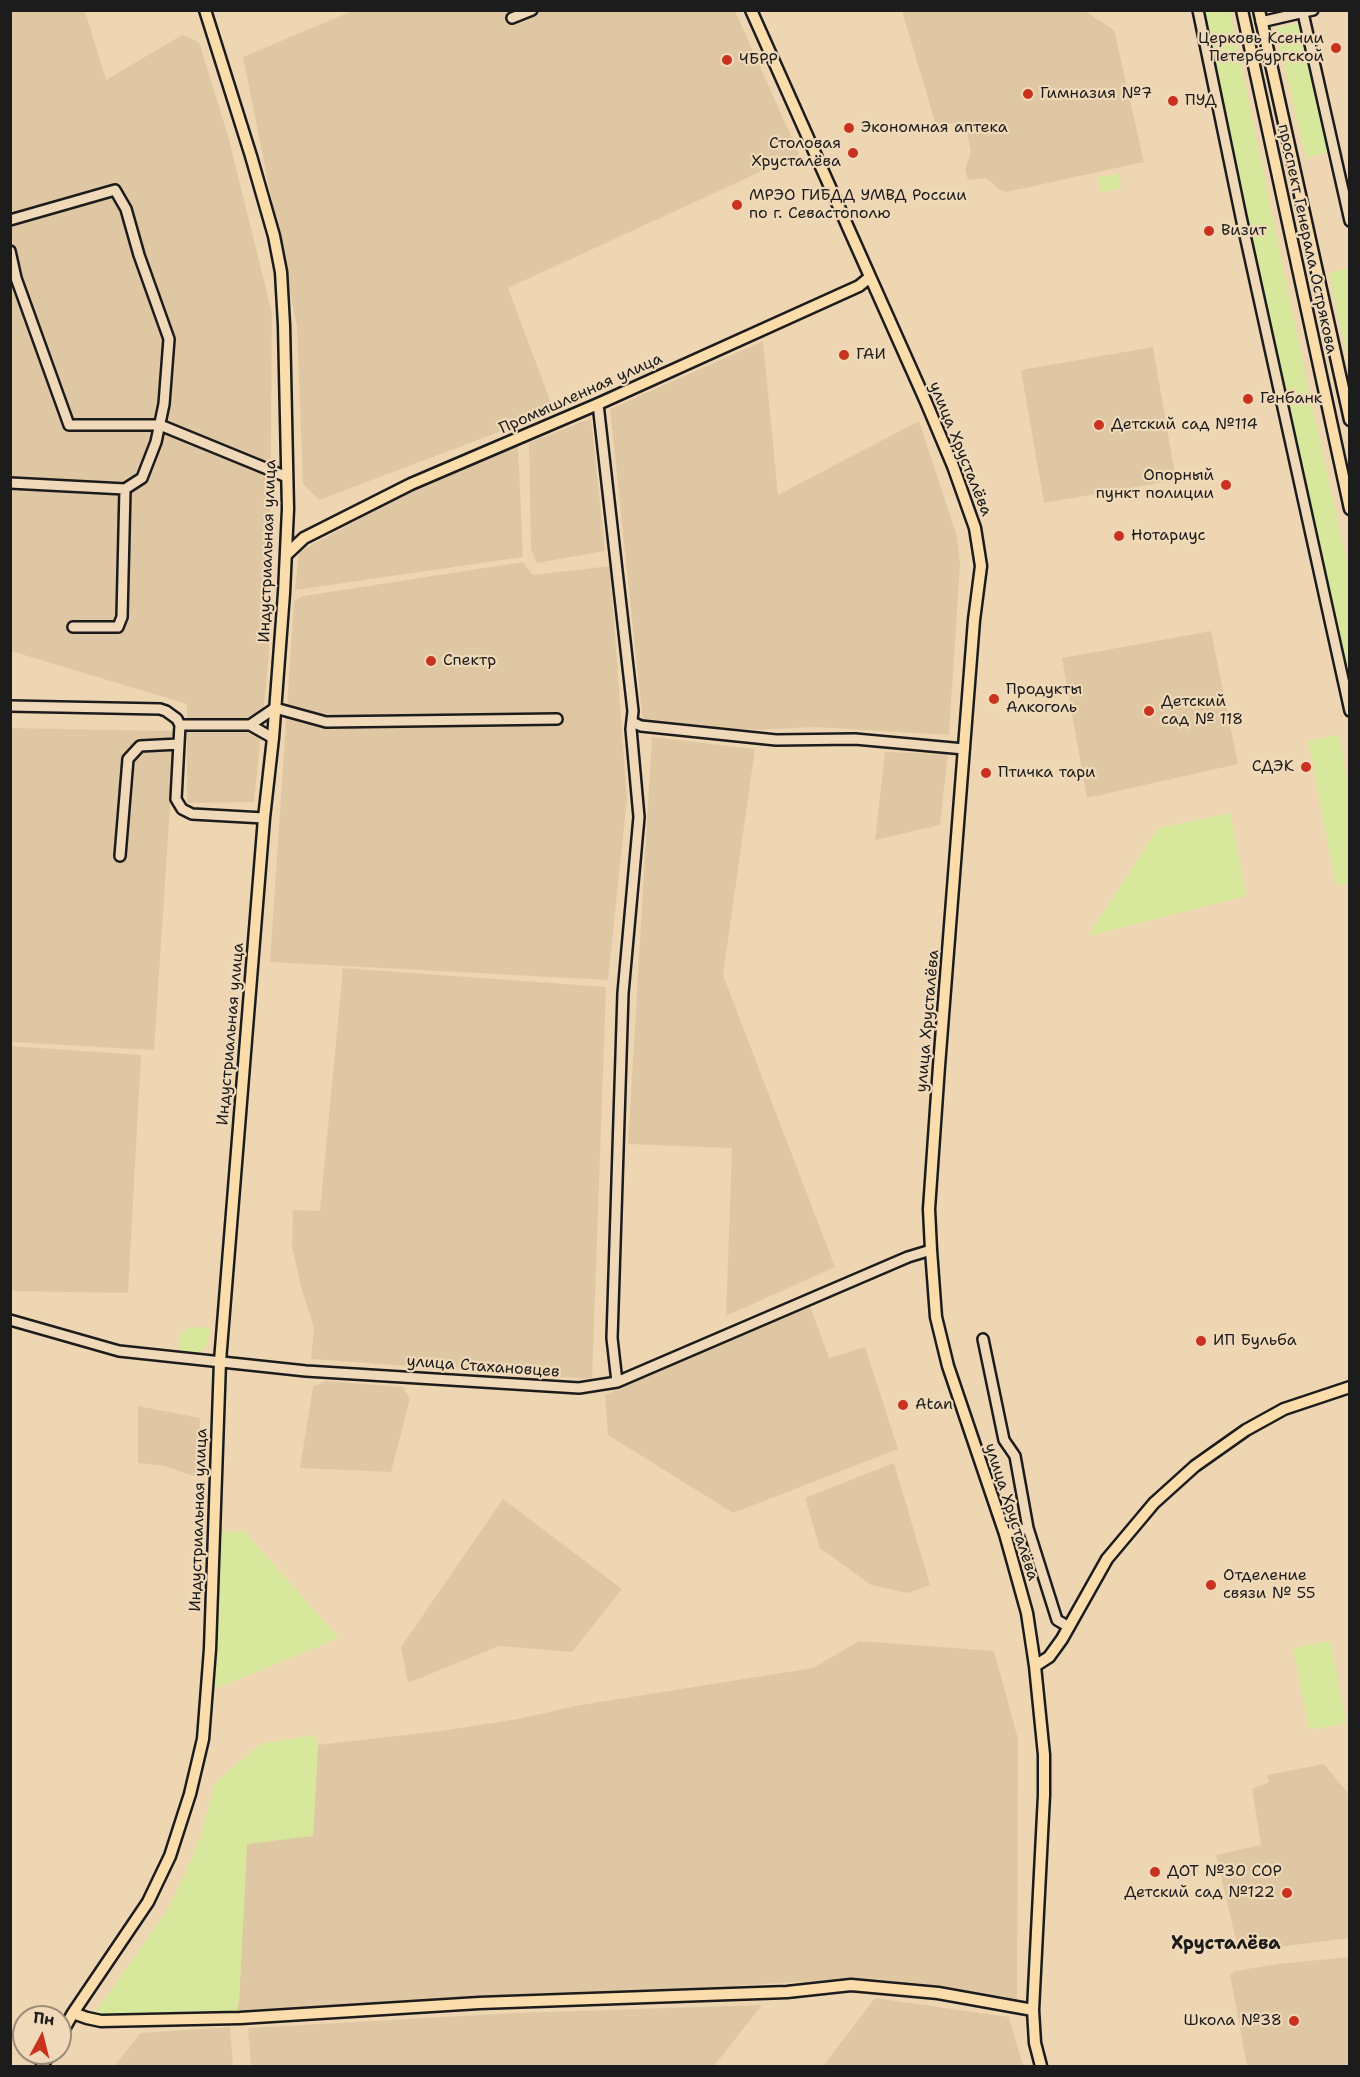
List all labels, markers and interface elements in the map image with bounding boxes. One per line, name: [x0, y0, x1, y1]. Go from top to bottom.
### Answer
place label: Церковь Ксении Петербургской: [1198, 29, 1324, 67]
marker: Церковь Ксении Петербургской: [1329, 41, 1343, 55]
place label: ЧБРР: [739, 50, 778, 70]
marker: ЧБРР: [720, 53, 734, 67]
place label: Гимназия №7: [1040, 84, 1152, 104]
marker: Гимназия №7: [1021, 87, 1035, 101]
place label: ПУД: [1185, 91, 1217, 111]
marker: ПУД: [1166, 94, 1180, 108]
place label: Экономная аптека: [861, 118, 1008, 138]
marker: Экономная аптека: [842, 121, 856, 135]
street label: проспект Генерала Острякова: [1273, 122, 1341, 356]
place label: Столовая Хрусталёва: [751, 134, 841, 172]
marker: Столовая Хрусталёва: [846, 146, 860, 160]
place label: МРЭО ГИБДД УМВД России по г. Севастополю: [749, 186, 967, 224]
marker: МРЭО ГИБДД УМВД России по г. Севастополю: [730, 198, 744, 212]
place label: Визит: [1221, 221, 1267, 241]
marker: Визит: [1202, 224, 1216, 238]
place label: ГАИ: [856, 345, 886, 365]
marker: ГАИ: [837, 348, 851, 362]
street label: Промышленная улица: [496, 349, 666, 439]
street label: улица Хрусталёва: [924, 379, 996, 519]
place label: Генбанк: [1260, 389, 1322, 409]
marker: Генбанк: [1241, 392, 1255, 406]
place label: Детский сад №114: [1111, 415, 1258, 435]
marker: Детский сад №114: [1092, 418, 1106, 432]
street label: Индустриальная улица: [255, 459, 281, 643]
place label: Опорный пункт полиции: [1096, 466, 1214, 504]
marker: Опорный пункт полиции: [1219, 478, 1233, 492]
place label: Нотариус: [1131, 526, 1206, 546]
marker: Нотариус: [1112, 529, 1126, 543]
place label: Спектр: [443, 651, 496, 671]
marker: Спектр: [424, 654, 438, 668]
place label: Продукты Алкоголь: [1006, 680, 1082, 718]
marker: Продукты Алкоголь: [987, 692, 1001, 706]
place label: Детский сад № 118: [1161, 692, 1243, 730]
marker: Детский сад № 118: [1142, 704, 1156, 718]
place label: СДЭК: [1252, 757, 1294, 777]
marker: СДЭК: [1299, 760, 1313, 774]
place label: Птичка тари: [998, 763, 1096, 783]
marker: Птичка тари: [979, 766, 993, 780]
street label: Индустриальная улица: [213, 942, 249, 1126]
street label: улица Хрусталёва: [912, 949, 944, 1093]
place label: ИП Бульба: [1213, 1331, 1297, 1351]
marker: ИП Бульба: [1194, 1334, 1208, 1348]
street label: улица Стахановцев: [406, 1352, 560, 1382]
place label: Atan: [915, 1395, 953, 1415]
marker: Atan: [896, 1398, 910, 1412]
street label: Индустриальная улица: [186, 1428, 212, 1612]
street label: улица Хрусталёва: [980, 1441, 1042, 1583]
place label: Отделение связи № 55: [1223, 1566, 1316, 1604]
marker: Отделение связи № 55: [1204, 1578, 1218, 1592]
place label: ДОТ №30 СОР: [1167, 1862, 1282, 1882]
marker: ДОТ №30 СОР: [1148, 1865, 1162, 1879]
place label: Детский сад №122: [1124, 1883, 1275, 1903]
marker: Детский сад №122: [1280, 1886, 1294, 1900]
district label: Хрусталёва: [1171, 1933, 1281, 1955]
north arrow: [12, 2005, 72, 2065]
text: Пн: [32, 2007, 56, 2030]
place label: Школа №38: [1183, 2011, 1282, 2031]
marker: Школа №38: [1287, 2014, 1301, 2028]

